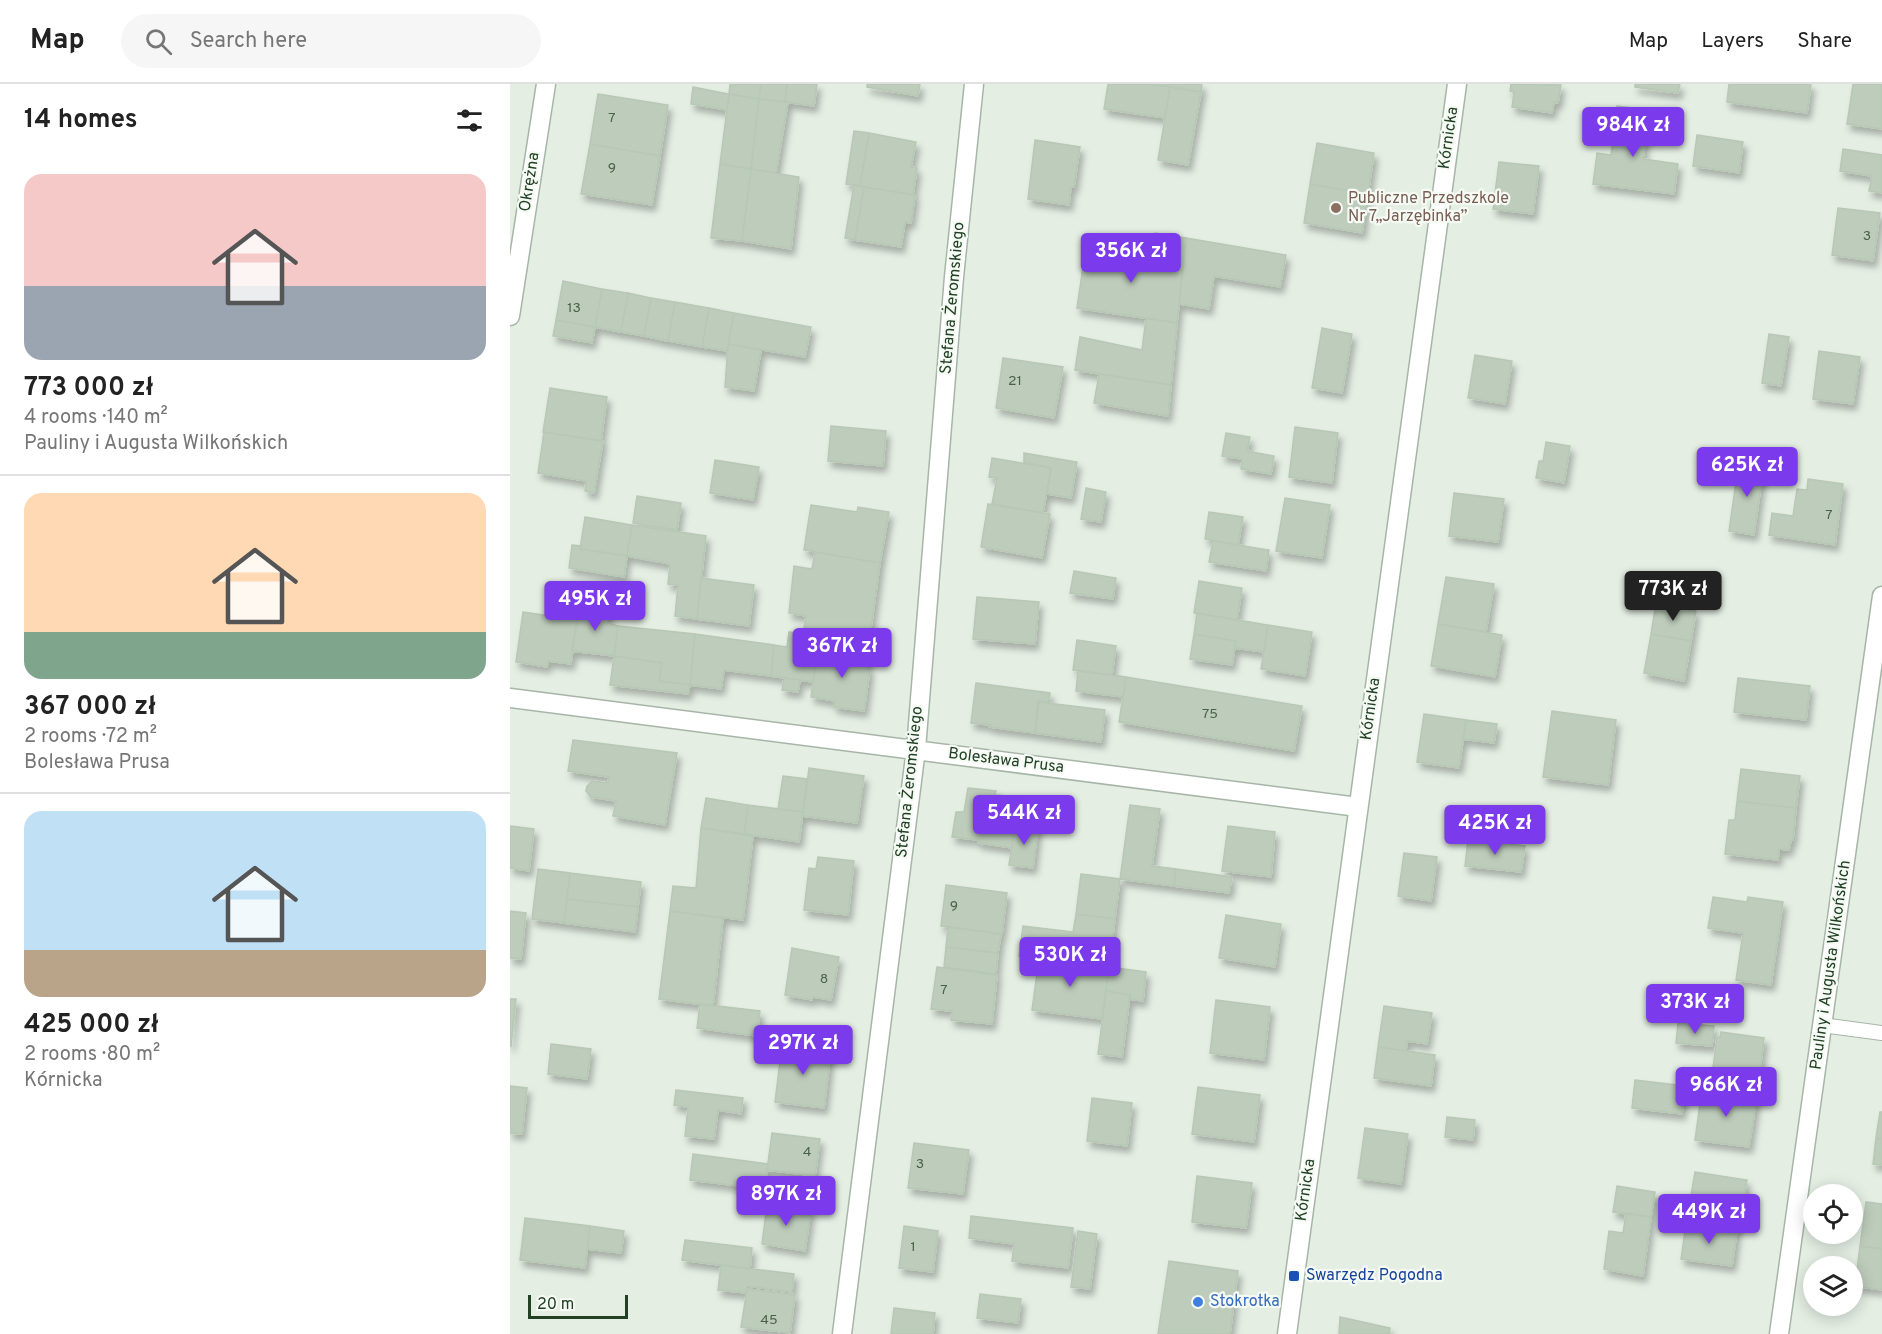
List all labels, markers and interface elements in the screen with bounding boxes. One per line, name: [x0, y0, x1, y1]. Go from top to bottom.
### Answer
search box: [121, 14, 541, 68]
text: Map: [30, 23, 85, 59]
icon: search: [142, 25, 175, 58]
text: Search here: [190, 28, 307, 55]
text: Map: [1629, 28, 1668, 55]
text: Layers: [1701, 28, 1764, 55]
text: Share: [1797, 28, 1852, 55]
text: 14 homes: [24, 104, 138, 137]
icon: filters: [453, 104, 486, 137]
street label: Kórnicka: [1435, 105, 1463, 171]
pin: 984K zł: [1578, 107, 1688, 158]
house number: 7: [608, 110, 616, 127]
text: 984K zł: [1596, 113, 1670, 139]
street label: Okrężna: [515, 151, 545, 213]
house number: 9: [608, 160, 616, 177]
place label: Publiczne Przedszkole Nr 7„Jarzębinka”: [1348, 189, 1509, 227]
marker: Publiczne Przedszkole Nr 7„Jarzębinka”: [1329, 201, 1343, 215]
icon: home: [201, 213, 309, 321]
street label: Stefana Żeromskiego: [935, 221, 970, 375]
house number: 3: [1863, 228, 1871, 245]
pin: 356K zł: [1076, 233, 1186, 284]
text: 356K zł: [1095, 239, 1167, 265]
house number: 13: [567, 300, 581, 317]
text: 773 000 zł: [24, 372, 153, 405]
house number: 21: [1008, 373, 1022, 390]
text: 4 rooms · 140 m²: [24, 405, 168, 431]
text: Pauliny i Augusta Wilkońskich: [24, 431, 288, 457]
pin: 625K zł: [1692, 447, 1802, 498]
text: 625K zł: [1711, 453, 1783, 479]
house number: 7: [1825, 507, 1833, 524]
icon: home: [201, 532, 309, 640]
pin: 773K zł: [1618, 571, 1728, 622]
text: 773K zł: [1639, 577, 1707, 603]
pin: 495K zł: [540, 581, 650, 632]
text: 495K zł: [558, 587, 632, 613]
pin: 367K zł: [787, 628, 897, 679]
text: 367K zł: [807, 634, 877, 660]
street label: Kórnicka: [1357, 676, 1385, 742]
text: 367 000 zł: [24, 691, 156, 724]
street label: Stefana Żeromskiego: [891, 705, 928, 859]
house number: 75: [1202, 706, 1218, 723]
text: 2 rooms · 72 m²: [24, 724, 157, 750]
street label: Bolesława Prusa: [947, 744, 1065, 778]
text: Bolesława Prusa: [24, 750, 170, 776]
pin: 544K zł: [969, 795, 1079, 846]
text: 544K zł: [987, 801, 1061, 827]
pin: 425K zł: [1440, 805, 1550, 856]
text: 425K zł: [1458, 811, 1532, 837]
icon: home: [201, 850, 309, 958]
street label: Pauliny i Augusta Wilkońskich: [1806, 859, 1856, 1071]
house number: 9: [950, 898, 958, 915]
pin: 530K zł: [1015, 937, 1125, 988]
text: 530K zł: [1034, 943, 1106, 969]
house number: 8: [820, 971, 828, 988]
house number: 7: [940, 982, 948, 999]
pin: 373K zł: [1640, 984, 1750, 1035]
text: 373K zł: [1660, 990, 1730, 1016]
text: 425 000 zł: [24, 1009, 159, 1042]
pin: 297K zł: [748, 1025, 858, 1076]
text: 297K zł: [768, 1031, 838, 1057]
text: 2 rooms · 80 m²: [24, 1042, 160, 1068]
pin: 966K zł: [1671, 1067, 1781, 1118]
text: Kórnicka: [24, 1068, 103, 1094]
text: 966K zł: [1690, 1073, 1762, 1099]
house number: 4: [803, 1144, 811, 1161]
house number: 3: [916, 1156, 924, 1173]
street label: Kórnicka: [1292, 1157, 1320, 1223]
pin: 897K zł: [731, 1176, 841, 1227]
text: 897K zł: [750, 1182, 822, 1208]
map controls: [1803, 1184, 1863, 1316]
button: locate: [1803, 1184, 1863, 1244]
pin: 449K zł: [1654, 1194, 1764, 1245]
text: 449K zł: [1672, 1200, 1746, 1226]
house number: 1: [910, 1239, 916, 1256]
button: layers: [1803, 1256, 1863, 1316]
place label: Swarzędz Pogodna: [1306, 1266, 1443, 1286]
marker: Swarzędz Pogodna: [1287, 1269, 1301, 1283]
scale bar: [528, 1292, 628, 1320]
place label: Stokrotka: [1210, 1292, 1280, 1312]
text: 20 m: [537, 1295, 574, 1315]
marker: Stokrotka: [1191, 1295, 1205, 1309]
house number: 45: [760, 1312, 778, 1329]

